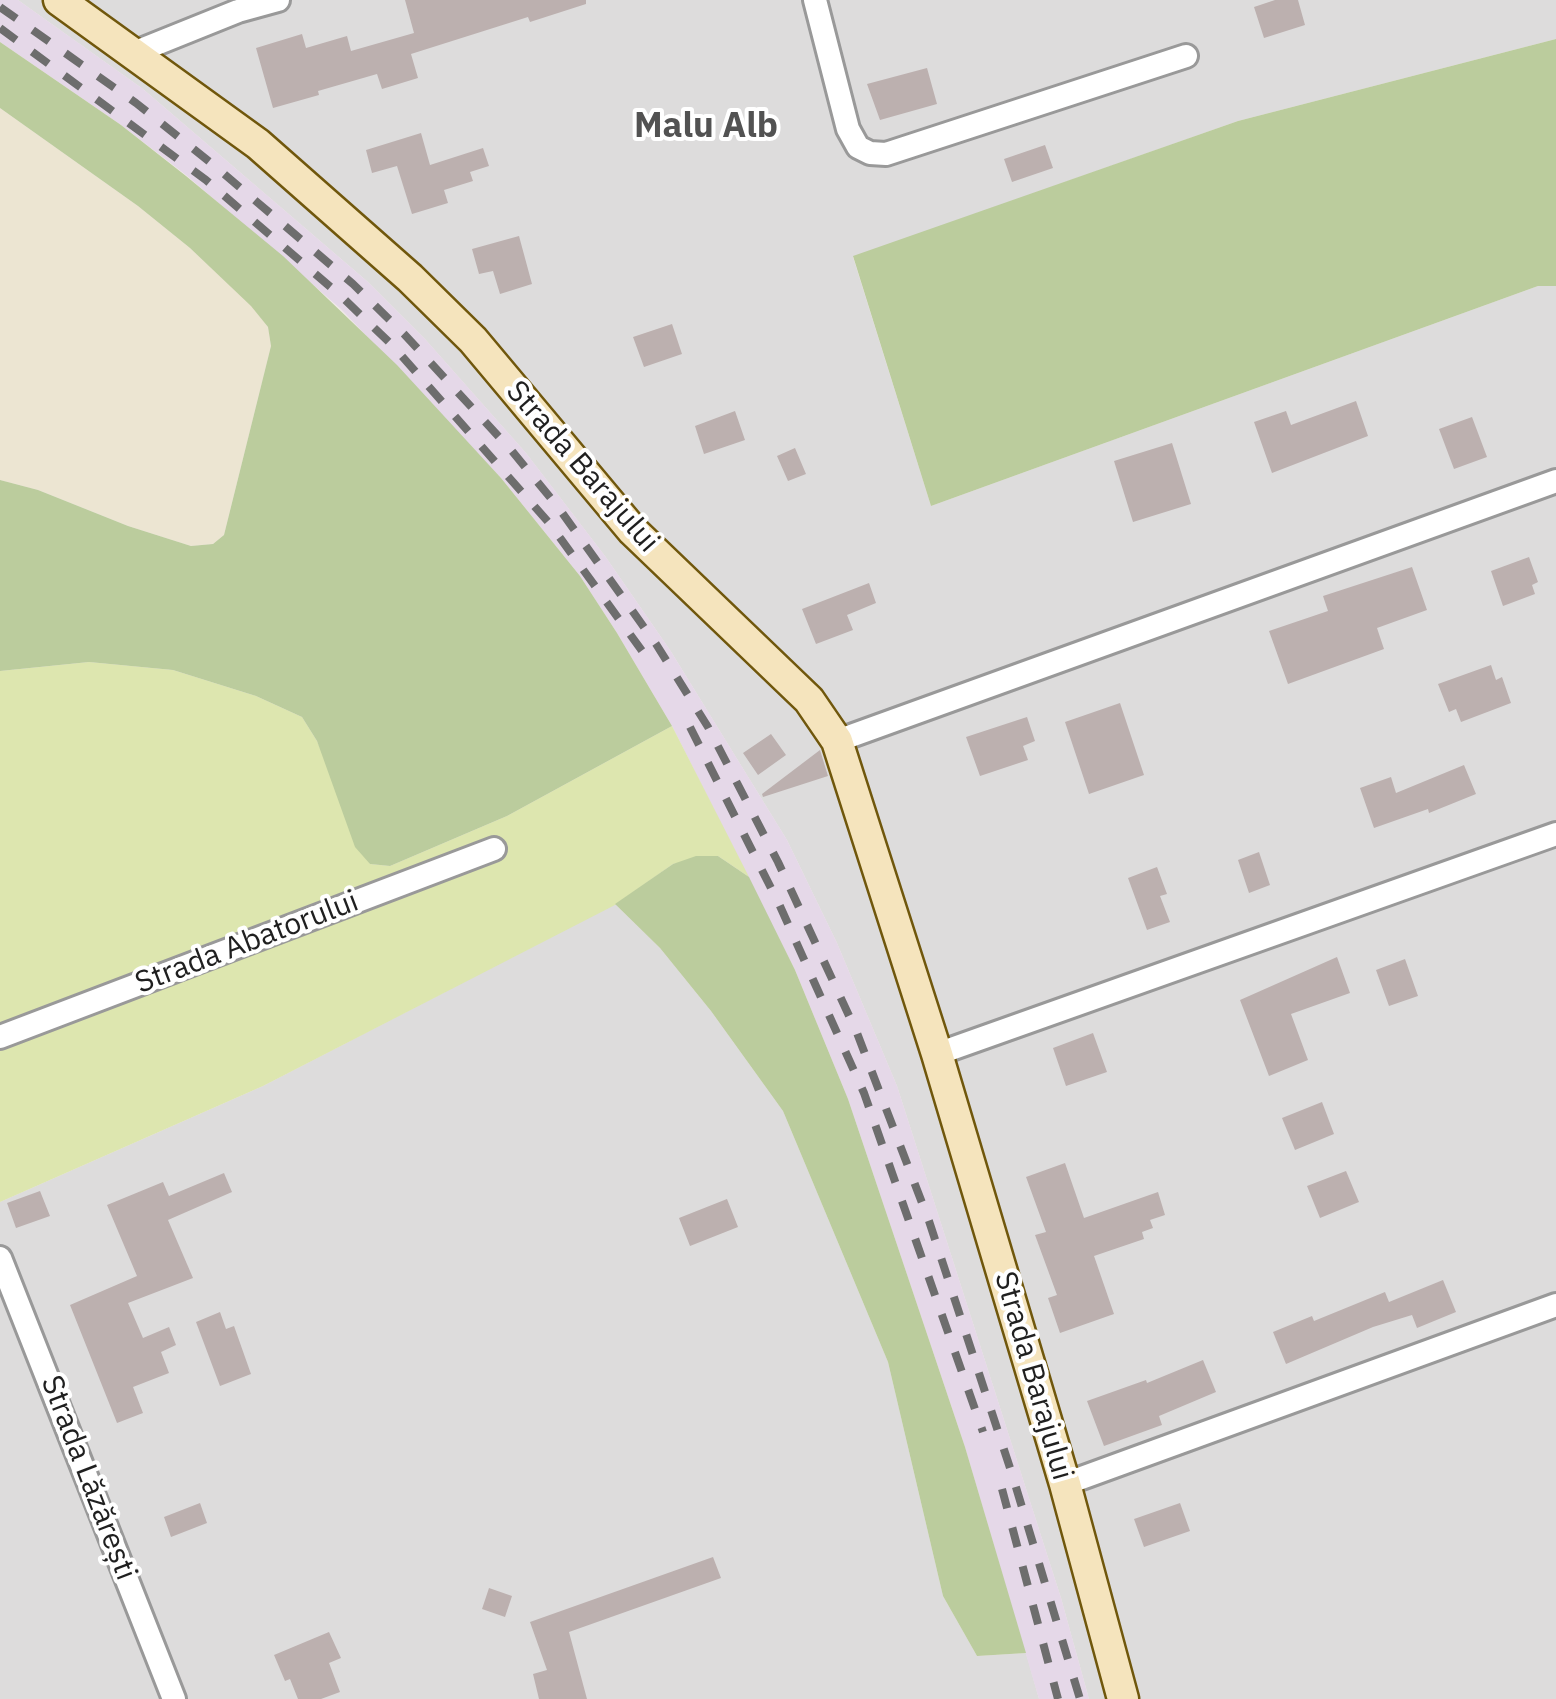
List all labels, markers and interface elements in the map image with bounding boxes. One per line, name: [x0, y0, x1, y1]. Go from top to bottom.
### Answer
district label: Malu Alb: [634, 106, 778, 148]
street label: Strada Barajului: [498, 374, 666, 560]
street label: Strada Abatorului: [130, 884, 364, 1002]
street label: Strada Barajului: [986, 1268, 1080, 1484]
street label: Strada Lăzărești: [32, 1371, 144, 1585]

